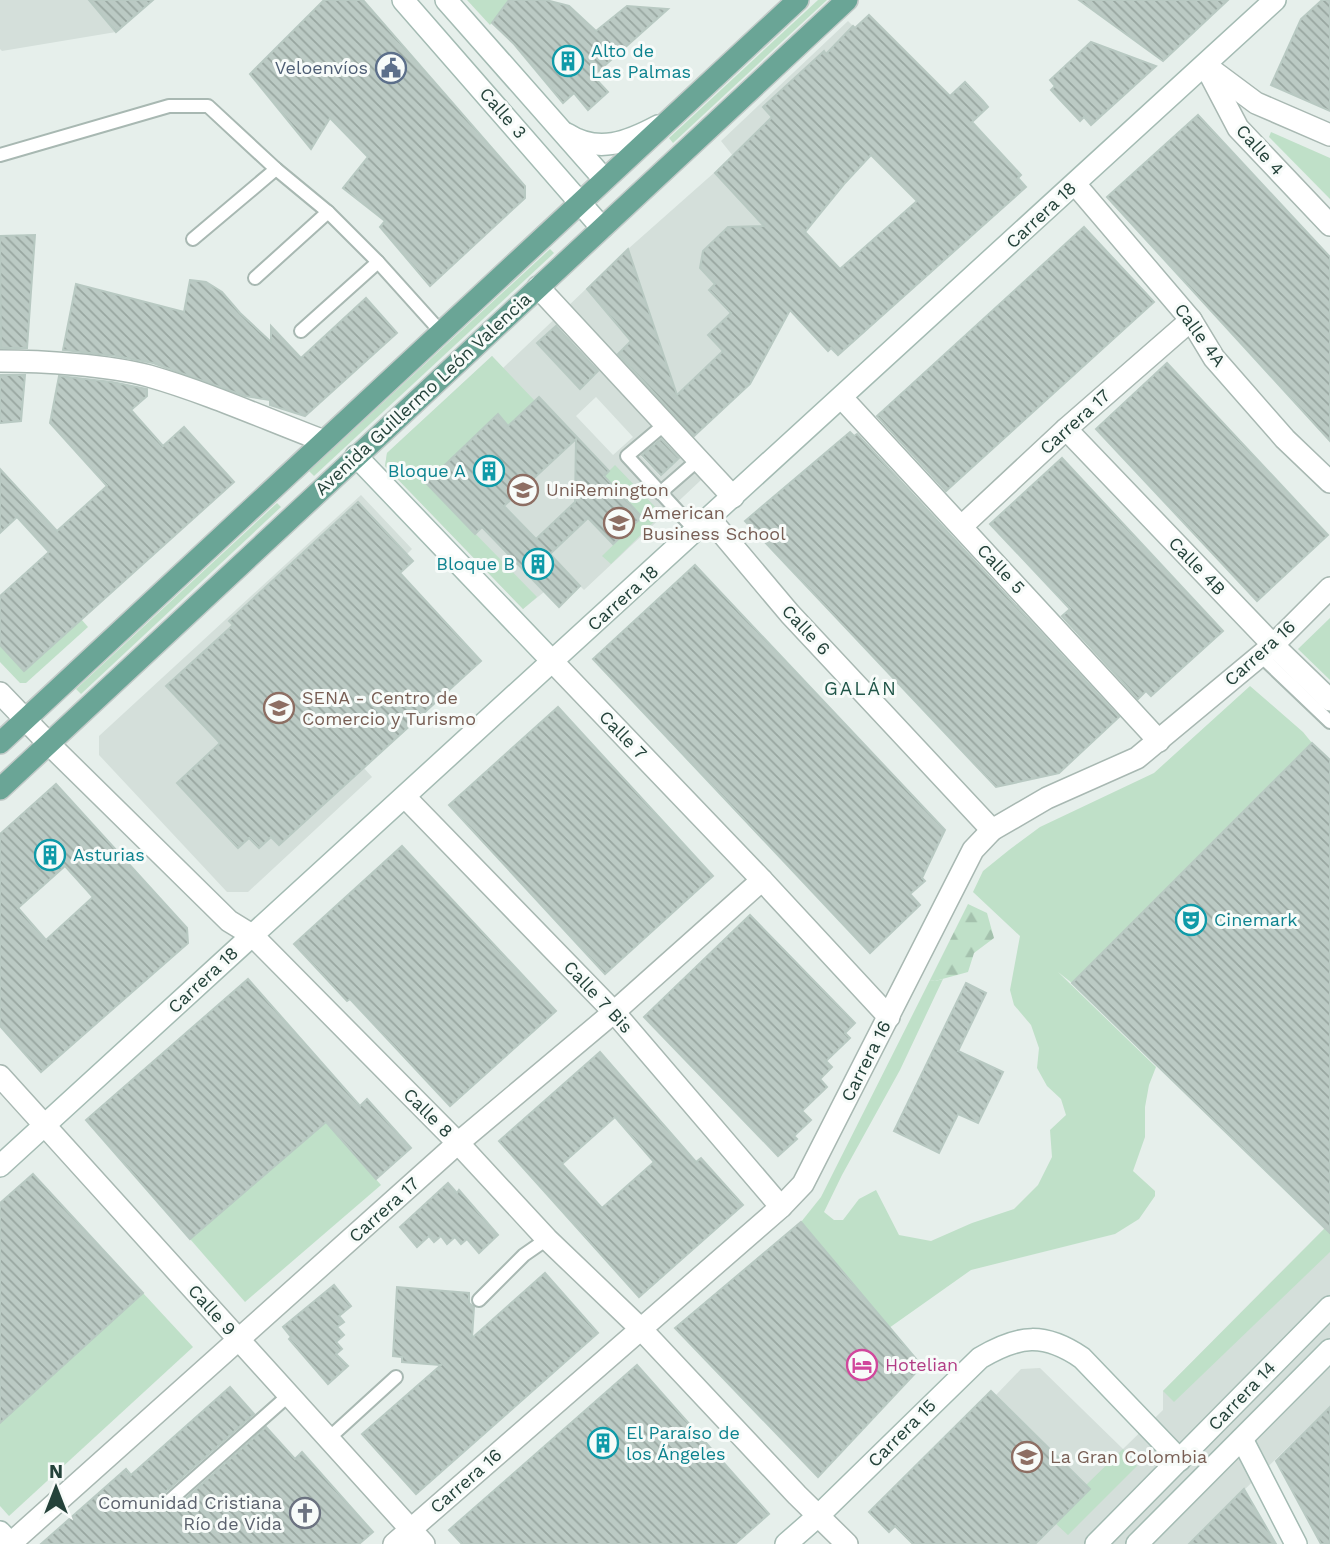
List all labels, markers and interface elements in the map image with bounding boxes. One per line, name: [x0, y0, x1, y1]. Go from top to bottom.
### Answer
place label: Alto de Las Palmas: [591, 40, 691, 82]
building icon: Alto de Las Palmas: [551, 44, 585, 78]
public building icon: Veloenvíos: [374, 51, 408, 85]
place label: Veloenvíos: [275, 57, 368, 78]
street label: Calle 3: [476, 83, 531, 142]
street label: Calle 4: [1232, 120, 1289, 179]
street label: Carrera 18: [1001, 177, 1080, 252]
street label: Avenida Guillermo León Valencia: [310, 288, 535, 499]
street label: Calle 4A: [1170, 299, 1230, 370]
street label: Carrera 17: [1035, 385, 1114, 459]
building icon: Bloque A: [472, 454, 506, 488]
place label: Bloque A: [388, 460, 466, 481]
school or university icon: UniRemington: [506, 473, 540, 507]
place label: UniRemington: [546, 479, 669, 500]
place label: American Business School: [642, 502, 786, 544]
school or university icon: American Business School: [602, 506, 636, 540]
street label: Calle 4B: [1165, 532, 1230, 599]
street label: Calle 5: [973, 539, 1030, 598]
building icon: Bloque B: [521, 547, 555, 581]
place label: Bloque B: [436, 553, 515, 574]
street label: Carrera 18: [583, 560, 662, 635]
street label: Calle 6: [778, 600, 835, 659]
street label: Carrera 16: [1220, 615, 1299, 690]
district label: GALÁN: [824, 677, 898, 700]
place label: SENA - Centro de Comercio y Turismo: [302, 687, 476, 729]
school or university icon: SENA - Centro de Comercio y Turismo: [262, 691, 296, 725]
street label: Calle 7: [595, 706, 652, 763]
building icon: Asturias: [33, 838, 67, 872]
place label: Asturias: [73, 844, 145, 865]
theatre icon: Cinemark: [1174, 903, 1208, 937]
place label: Cinemark: [1214, 909, 1298, 930]
street label: Carrera 18: [163, 942, 242, 1017]
street label: Calle 7 Bis: [560, 956, 637, 1037]
street label: Carrera 16: [836, 1017, 895, 1105]
street label: Calle 8: [399, 1084, 457, 1142]
street label: Carrera 17: [344, 1173, 423, 1247]
street label: Calle 9: [184, 1280, 241, 1339]
hotel icon: Hotelian: [845, 1348, 879, 1382]
place label: Hotelian: [885, 1354, 958, 1375]
street label: Carrera 14: [1204, 1357, 1280, 1435]
street label: Carrera 15: [863, 1394, 940, 1471]
place label: El Paraíso de los Ángeles: [626, 1422, 740, 1464]
building icon: El Paraíso de los Ángeles: [586, 1426, 620, 1460]
school or university icon: La Gran Colombia: [1010, 1440, 1044, 1474]
street label: Carrera 16: [426, 1444, 506, 1517]
place label: La Gran Colombia: [1050, 1446, 1207, 1467]
north arrow: [21, 1453, 91, 1523]
text: N: [49, 1460, 63, 1483]
place label: Comunidad Cristiana Río de Vida: [98, 1492, 282, 1534]
church icon: Comunidad Cristiana Río de Vida: [288, 1496, 322, 1530]

